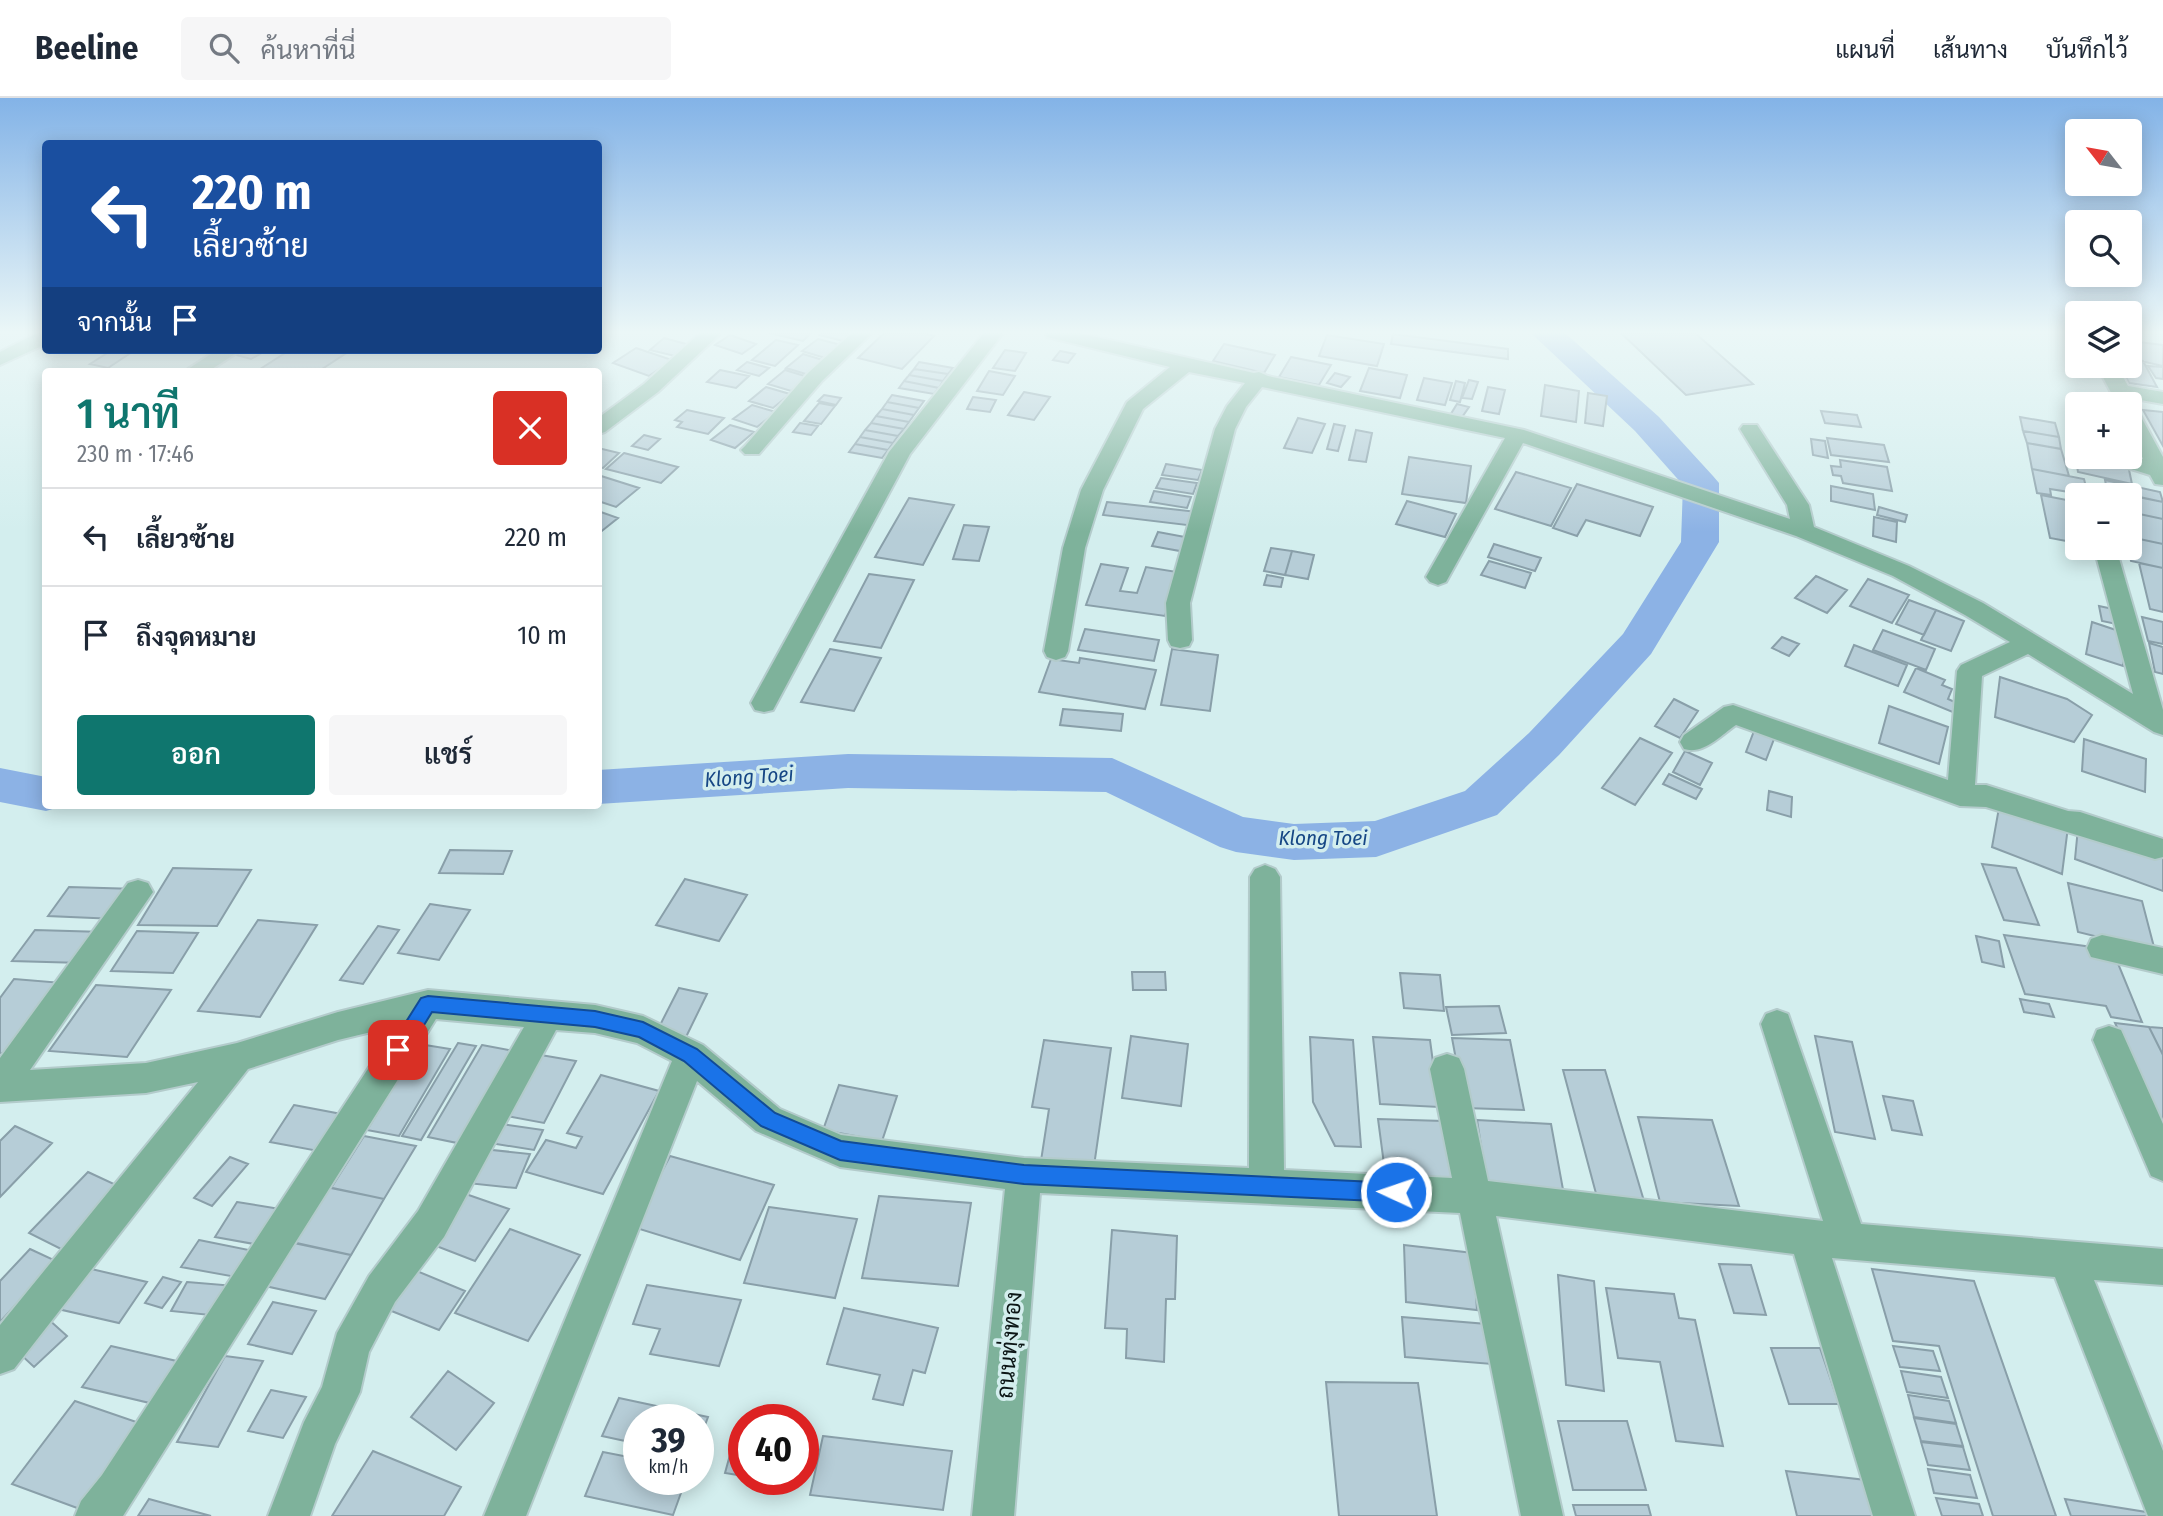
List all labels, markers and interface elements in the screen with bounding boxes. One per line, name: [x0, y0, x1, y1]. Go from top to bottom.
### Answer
search box: [181, 17, 671, 80]
text: Beeline: [35, 28, 139, 68]
icon: search: [205, 29, 243, 67]
text: ค้นหาที่นี่: [261, 35, 356, 66]
text: แผนที่: [1835, 36, 1895, 64]
text: เส้นทาง: [1933, 36, 2008, 64]
text: บันทึกไว้: [2046, 36, 2128, 64]
north arrow: [2065, 119, 2142, 196]
map controls: [2065, 119, 2142, 560]
text: 220 m: [192, 163, 312, 222]
icon: left: [77, 168, 168, 259]
button: search: [2065, 210, 2142, 287]
text: เลี้ยวซ้าย: [192, 227, 309, 265]
icon: arrive: [166, 301, 204, 339]
button: layers: [2065, 301, 2142, 378]
text: จากนั้น: [77, 307, 152, 338]
text: 1 นาที: [77, 389, 180, 439]
button: close: [493, 391, 567, 465]
button: +: [2065, 392, 2142, 469]
text: 230 m · 17:46: [77, 440, 194, 468]
button: −: [2065, 483, 2142, 560]
icon: left: [77, 518, 115, 556]
text: 220 m: [504, 522, 567, 553]
text: เลี้ยวซ้าย: [136, 524, 235, 555]
icon: arrive: [77, 616, 115, 654]
text: 10 m: [517, 620, 567, 651]
text: ถึงจุดหมาย: [136, 622, 257, 653]
button: ออก: [77, 715, 315, 795]
button: แชร์: [329, 715, 567, 795]
water label: Klong Toei: [704, 761, 795, 793]
water label: Klong Toei: [1278, 825, 1368, 851]
pin: [368, 1020, 428, 1080]
icon: arrive: [379, 1031, 417, 1069]
position arrow: [1359, 1155, 1433, 1229]
street label: ถนนทุ่งทอง: [990, 1290, 1030, 1400]
speed limit sign: 40: [728, 1404, 819, 1495]
text: 39: [651, 1419, 686, 1461]
text: km/h: [648, 1456, 689, 1478]

